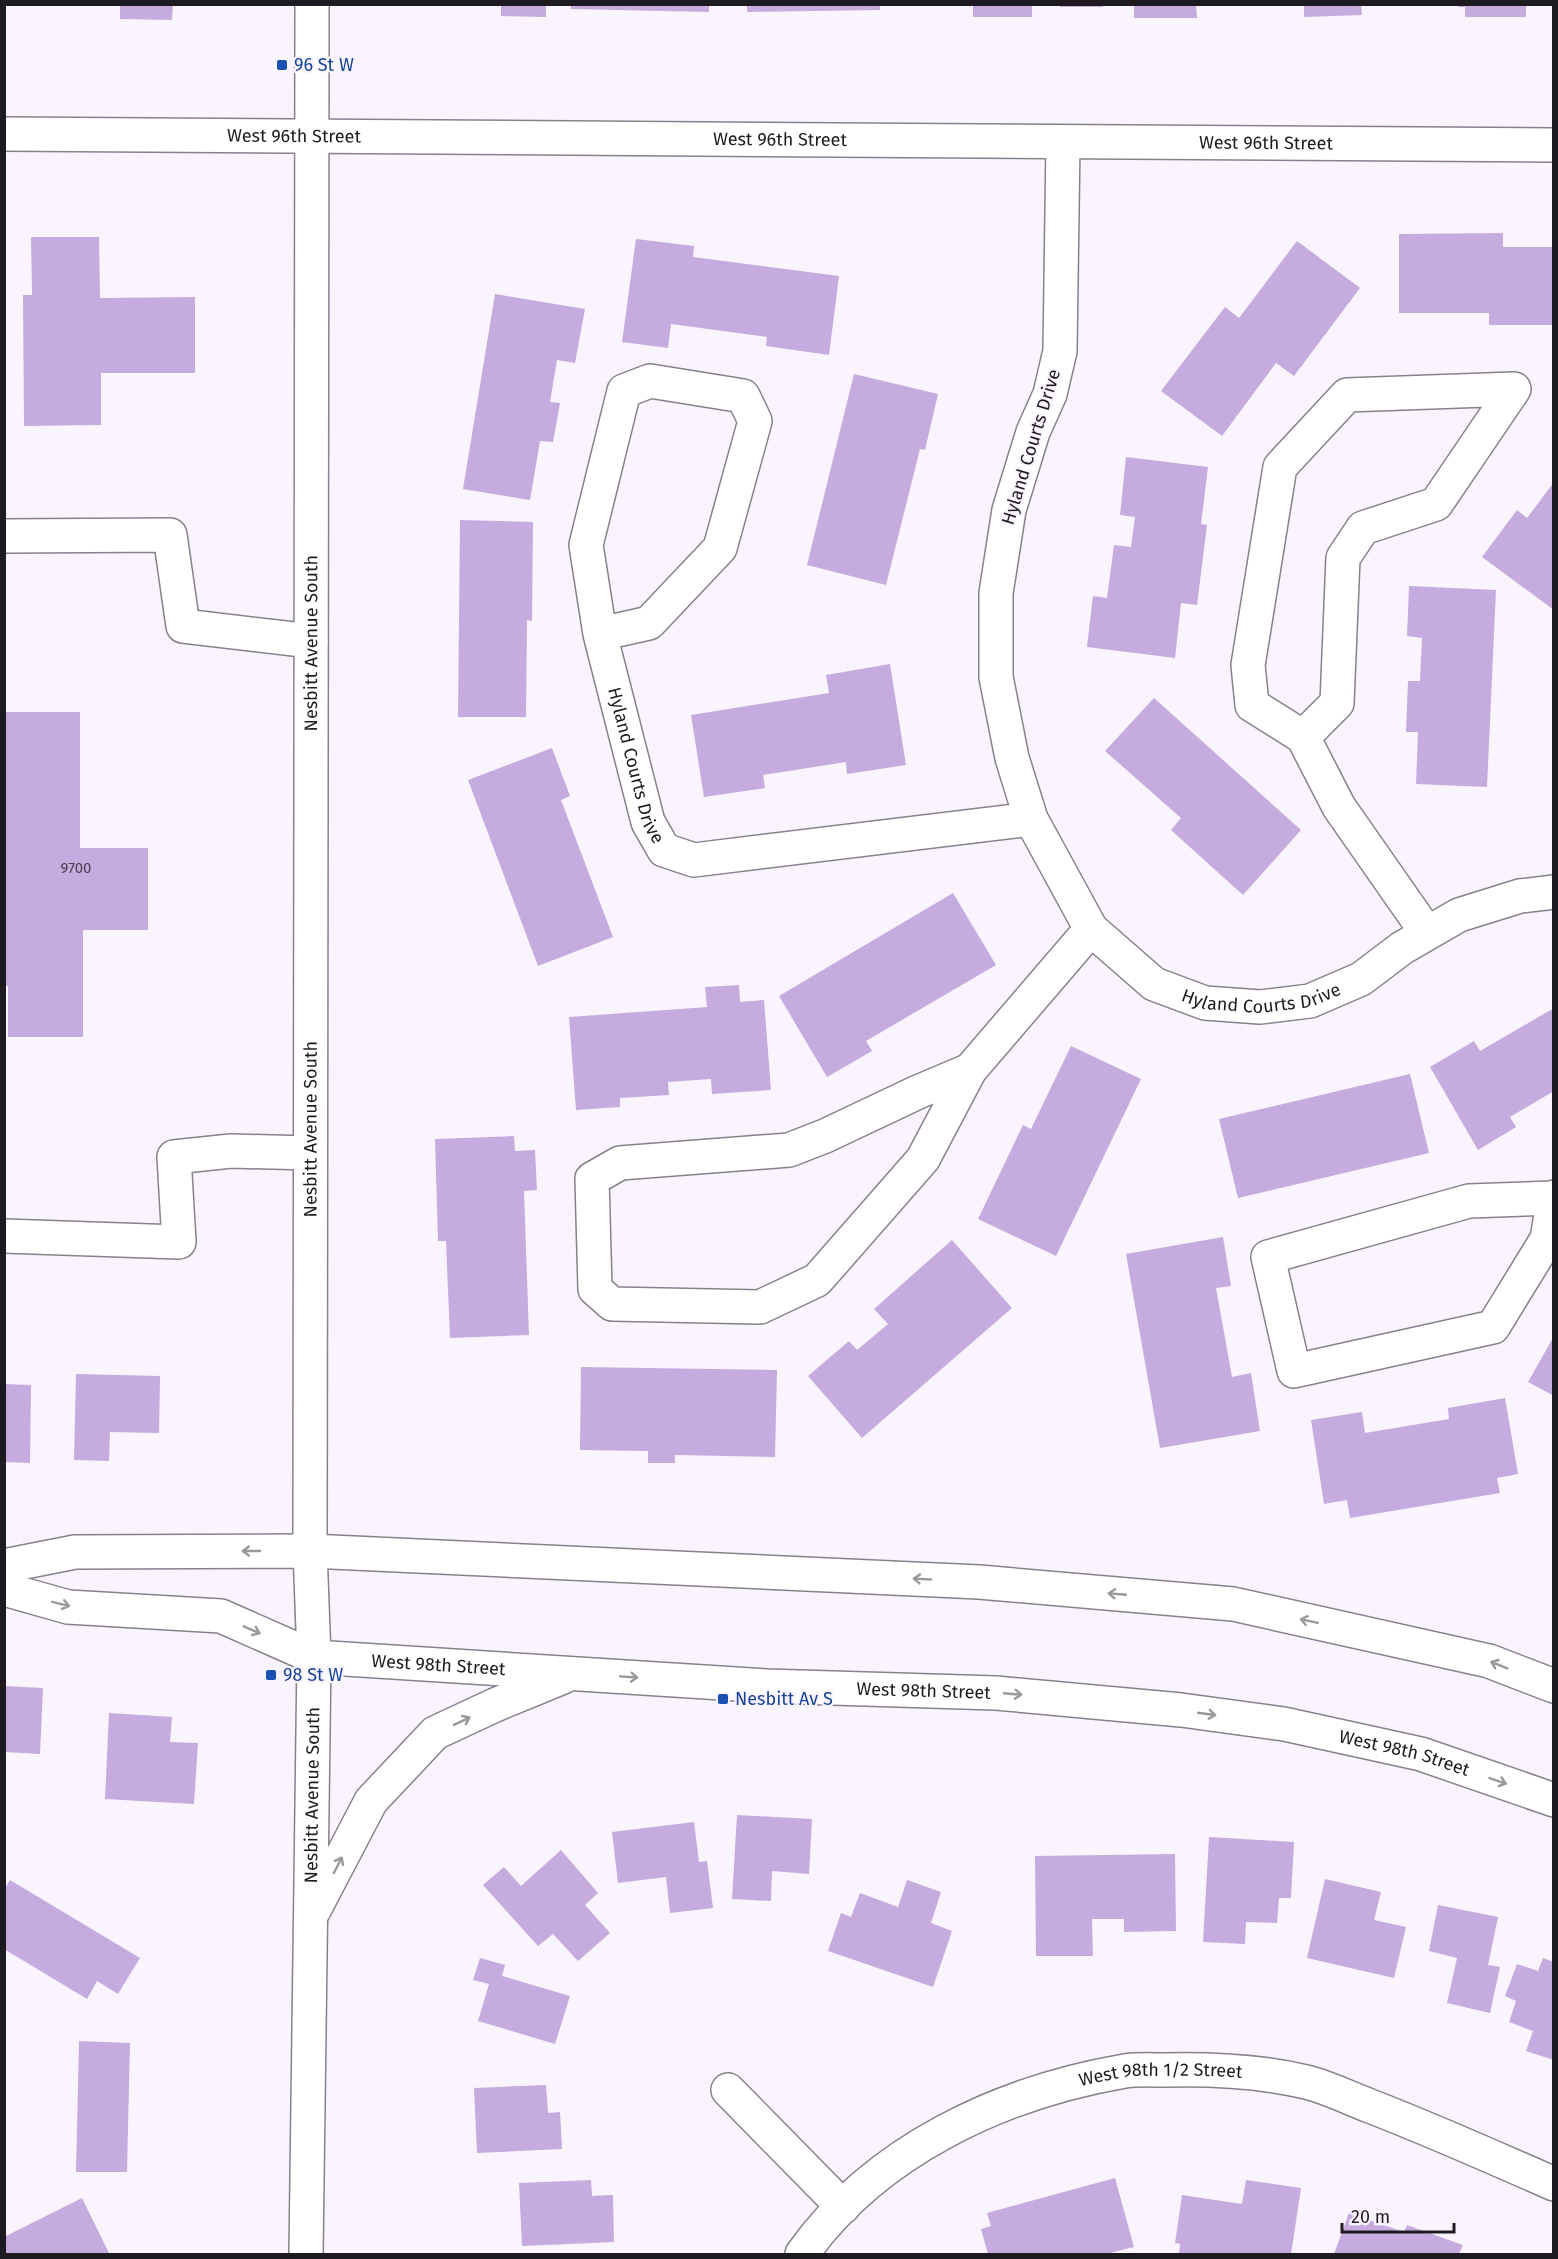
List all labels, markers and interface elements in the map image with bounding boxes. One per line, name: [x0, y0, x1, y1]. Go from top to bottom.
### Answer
place label: 96 St W: [294, 54, 354, 76]
marker: 96 St W: [275, 58, 289, 72]
street label: West 96th Street: [227, 125, 362, 148]
street label: West 96th Street: [713, 128, 848, 151]
street label: West 96th Street: [1199, 131, 1334, 154]
street label: Hyland Courts Drive: [997, 366, 1065, 528]
street label: Nesbitt Avenue South: [300, 555, 322, 731]
street label: Hyland Courts Drive: [603, 685, 669, 848]
house number: 9700: [61, 859, 91, 877]
street label: Hyland Courts Drive: [1179, 978, 1344, 1018]
street label: Nesbitt Avenue South: [299, 1041, 322, 1217]
one-way arrow: [242, 1545, 262, 1557]
one-way arrow: [913, 1574, 933, 1585]
one-way arrow: [1107, 1588, 1127, 1599]
one-way arrow: [51, 1599, 70, 1611]
one-way arrow: [1300, 1615, 1320, 1626]
one-way arrow: [243, 1624, 261, 1636]
street label: West 98th Street: [371, 1650, 507, 1680]
one-way arrow: [1490, 1659, 1509, 1670]
place label: 98 St W: [283, 1664, 343, 1686]
marker: 98 St W: [264, 1668, 278, 1682]
one-way arrow: [619, 1672, 639, 1683]
street label: West 98th Street: [856, 1678, 992, 1704]
place label: Nesbitt Av S: [735, 1688, 833, 1710]
one-way arrow: [1002, 1689, 1022, 1700]
marker: Nesbitt Av S: [716, 1692, 730, 1706]
street label: Nesbitt Avenue South: [300, 1707, 324, 1883]
one-way arrow: [1196, 1708, 1216, 1719]
one-way arrow: [452, 1714, 470, 1726]
street label: West 98th Street: [1337, 1725, 1473, 1781]
one-way arrow: [1488, 1776, 1507, 1787]
one-way arrow: [332, 1856, 344, 1874]
street label: West 98th 1/2 Street: [1077, 2059, 1244, 2091]
scale bar: [1342, 2196, 1454, 2234]
text: 20 m: [1351, 2206, 1390, 2228]

